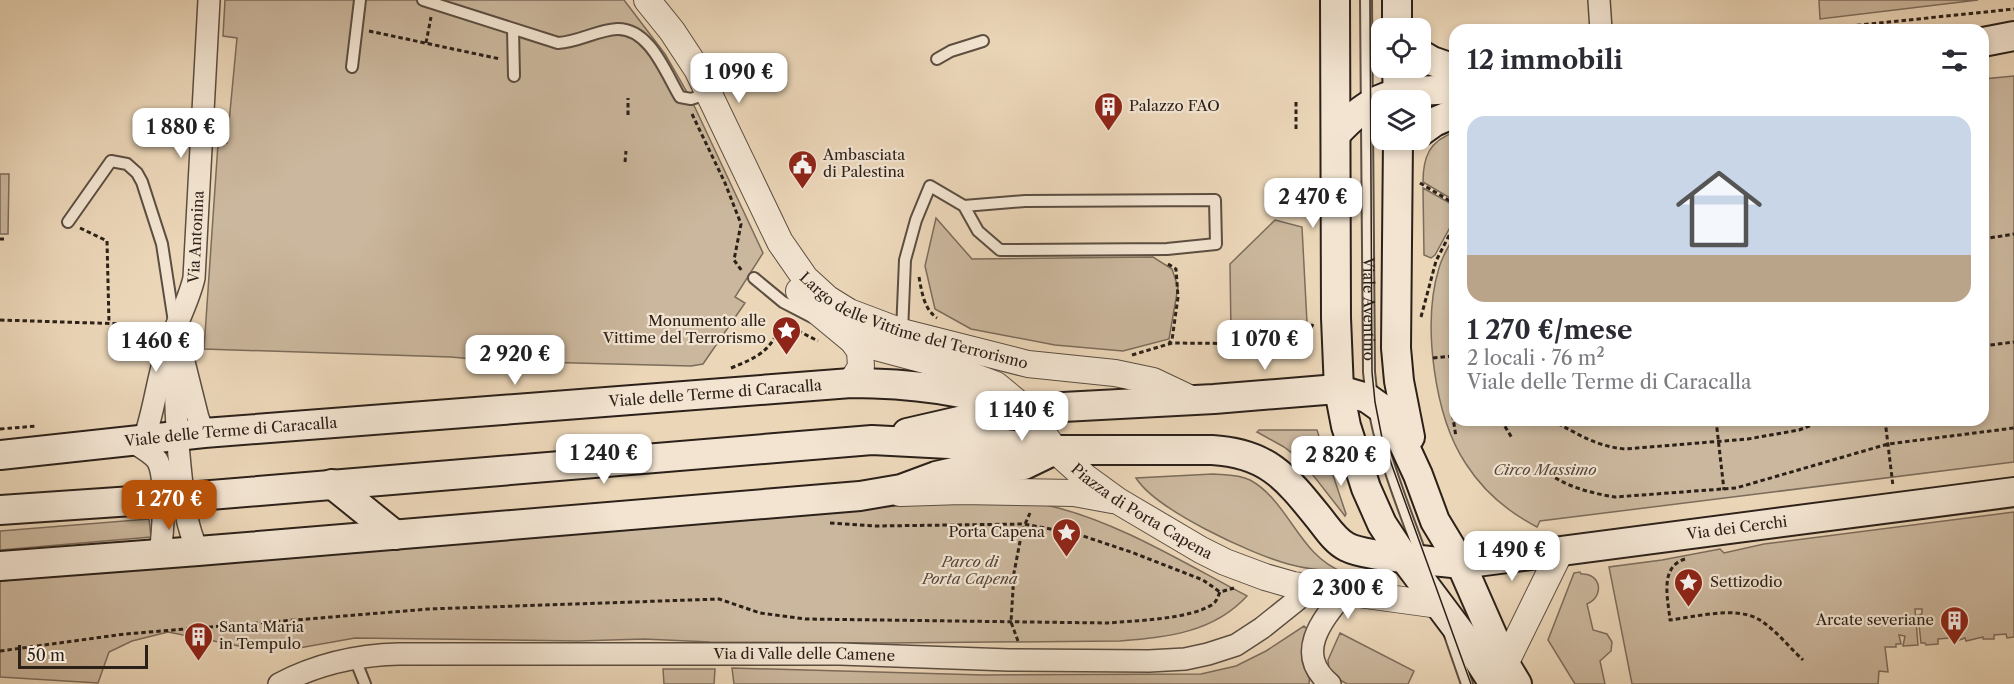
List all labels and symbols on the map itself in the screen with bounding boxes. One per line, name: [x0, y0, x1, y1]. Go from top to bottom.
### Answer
pin: 1 090 €: [684, 53, 794, 104]
building icon: Palazzo FAO: [1092, 90, 1124, 132]
place label: Palazzo FAO: [1129, 96, 1220, 115]
pin: 1 880 €: [126, 108, 236, 159]
place label: Ambasciata di Palestina: [822, 145, 905, 181]
public building icon: Ambasciata di Palestina: [786, 148, 818, 190]
pin: 2 470 €: [1258, 178, 1368, 229]
street label: Via Antonina: [184, 190, 208, 285]
street label: Viale Aventino: [1359, 256, 1379, 361]
street label: Largo delle Vittime del Terrorismo: [796, 268, 1030, 373]
place label: Monumento alle Vittime del Terrorismo: [602, 311, 766, 347]
place icon: Monumento alle Vittime del Terrorismo: [771, 314, 803, 356]
pin: 1 070 €: [1210, 320, 1320, 371]
pin: 1 460 €: [101, 322, 211, 373]
pin: 2 920 €: [460, 335, 570, 386]
street label: Viale delle Terme di Caracalla: [607, 375, 823, 411]
pin: 1 140 €: [967, 391, 1077, 442]
street label: Viale delle Terme di Caracalla: [122, 413, 338, 451]
pin: 1 240 €: [549, 434, 659, 485]
pin: 2 820 €: [1286, 436, 1396, 487]
street label: Piazza di Porta Capena: [1067, 459, 1216, 563]
park label: Circo Massimo: [1493, 460, 1597, 479]
pin: 1 270 €: [114, 480, 224, 531]
street label: Via dei Cerchi: [1685, 512, 1789, 544]
place icon: Porta Capena: [1050, 516, 1082, 558]
place label: Porta Capena: [948, 522, 1045, 541]
pin: 1 490 €: [1457, 531, 1567, 582]
park label: Parco di Porta Capena: [921, 552, 1018, 588]
place icon: Settizodio: [1673, 566, 1705, 608]
pin: 2 300 €: [1293, 569, 1403, 620]
place label: Settizodio: [1710, 572, 1782, 591]
building icon: Arcate severiane: [1939, 604, 1971, 646]
place label: Arcate severiane: [1815, 610, 1934, 629]
place label: Santa Maria in Tempulo: [219, 617, 304, 653]
building icon: Santa Maria in Tempulo: [182, 620, 214, 662]
scale bar: [18, 642, 148, 670]
street label: Via di Valle delle Camene: [712, 644, 895, 665]

